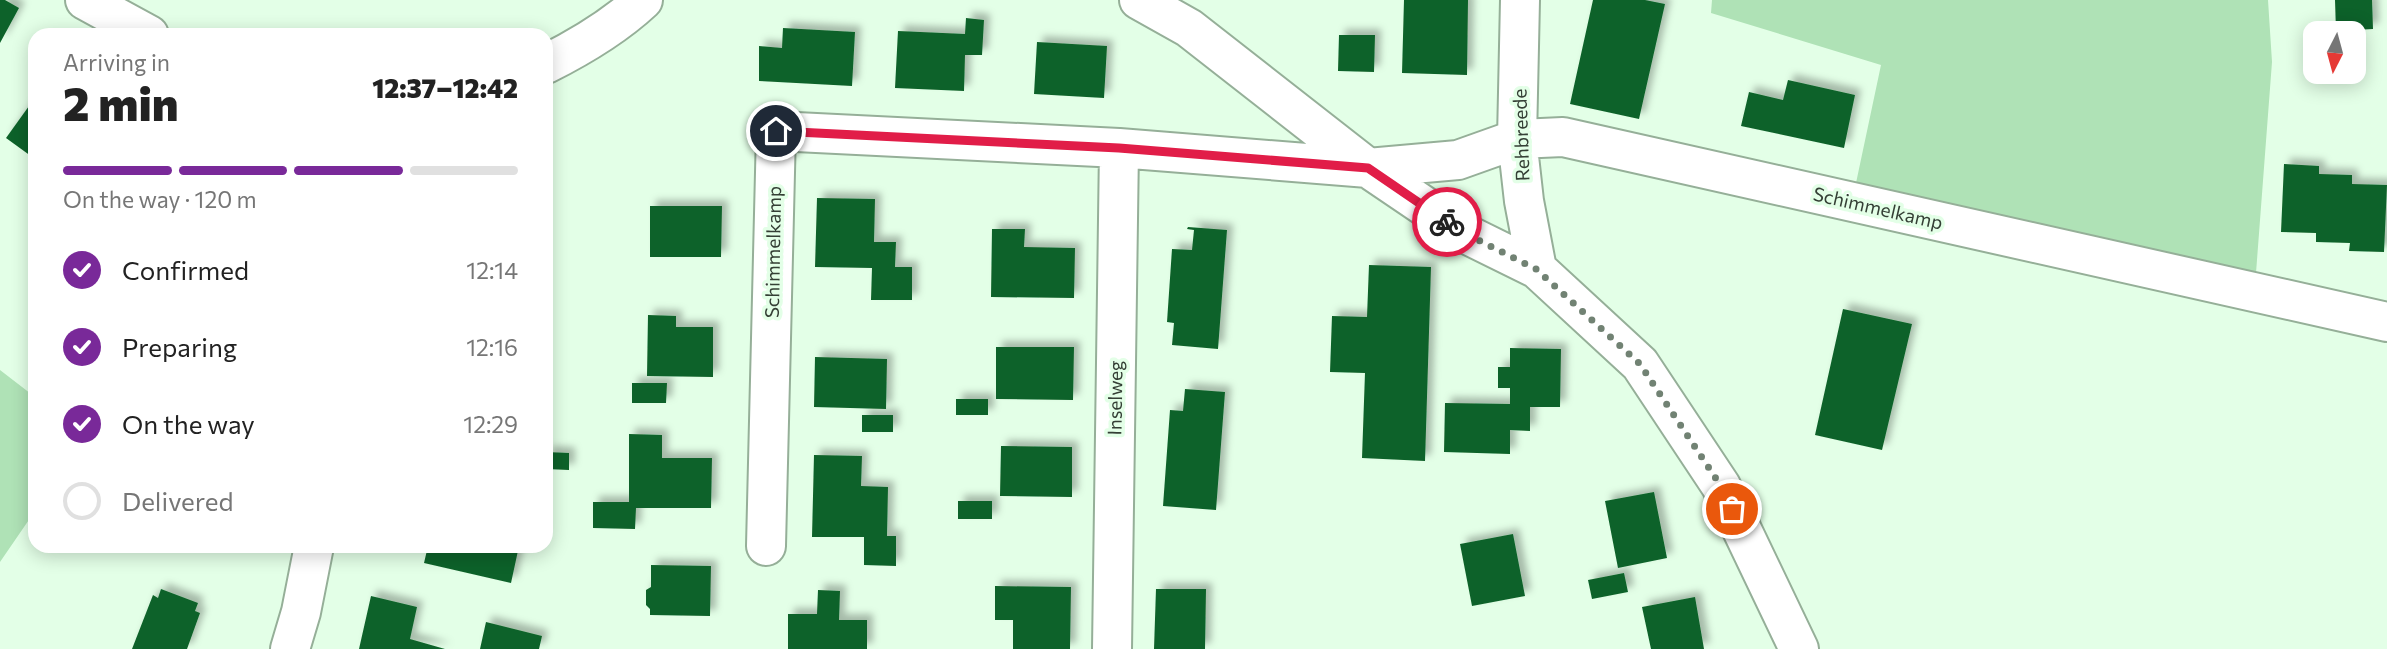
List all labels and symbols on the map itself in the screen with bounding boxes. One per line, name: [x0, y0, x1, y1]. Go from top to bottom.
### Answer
north arrow: [2303, 21, 2366, 84]
street label: Rehbreede: [1507, 88, 1534, 182]
pin: [746, 101, 806, 161]
street label: Schimmelkamp: [1811, 181, 1945, 234]
street label: Schimmelkamp: [760, 186, 785, 318]
courier: [1412, 187, 1482, 257]
street label: Inselweg: [1102, 360, 1127, 436]
pin: [1702, 479, 1762, 539]

